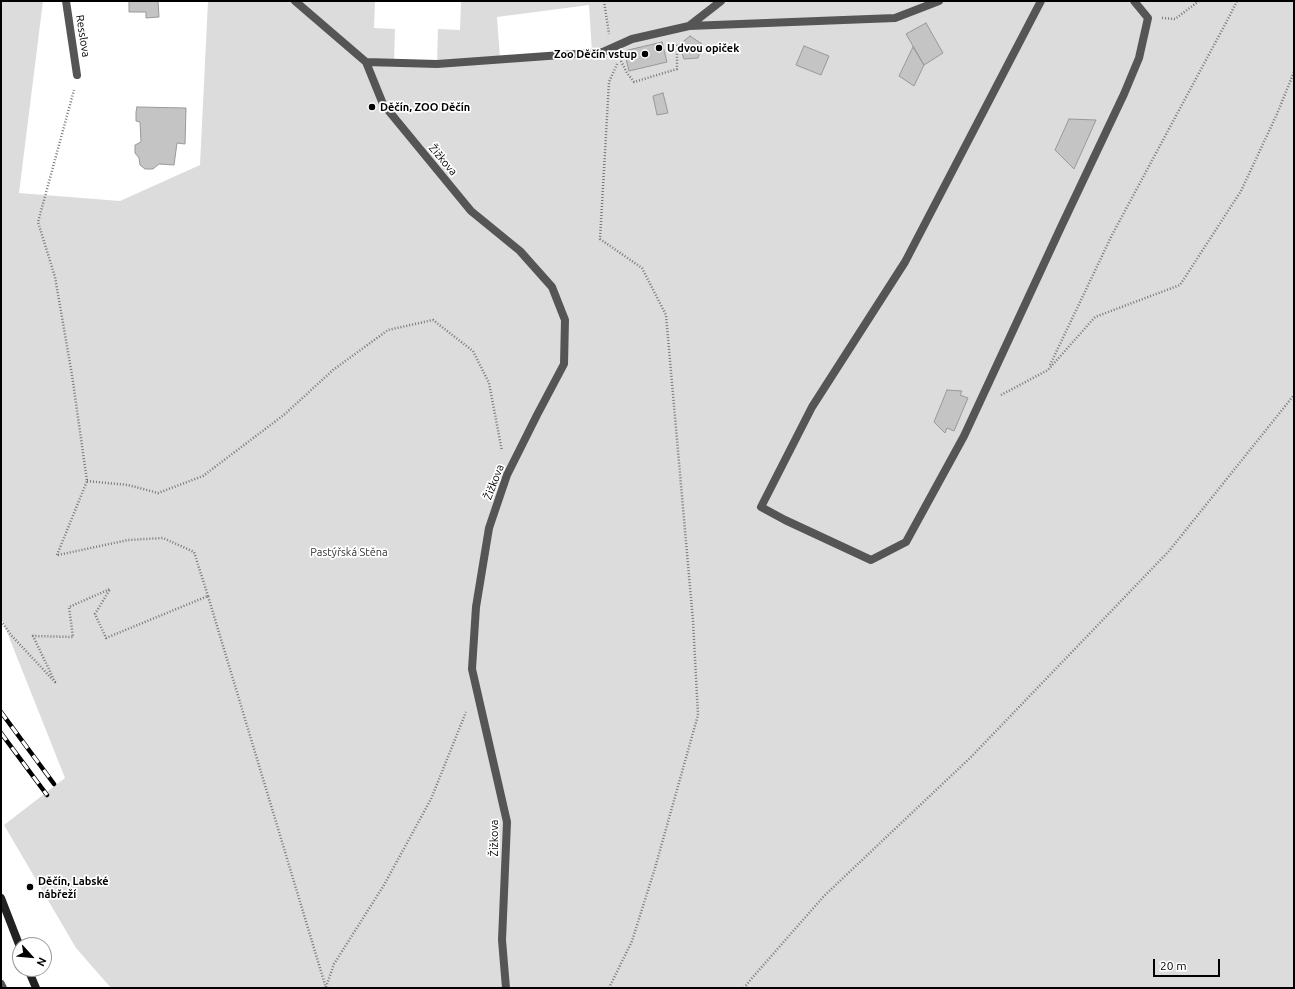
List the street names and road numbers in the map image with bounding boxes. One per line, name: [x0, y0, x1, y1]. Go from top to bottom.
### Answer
street label: Resslova: [73, 14, 93, 58]
street label: Žižkova: [426, 142, 460, 178]
street label: Žižkova: [481, 462, 507, 502]
street label: Žižkova: [487, 820, 501, 856]

